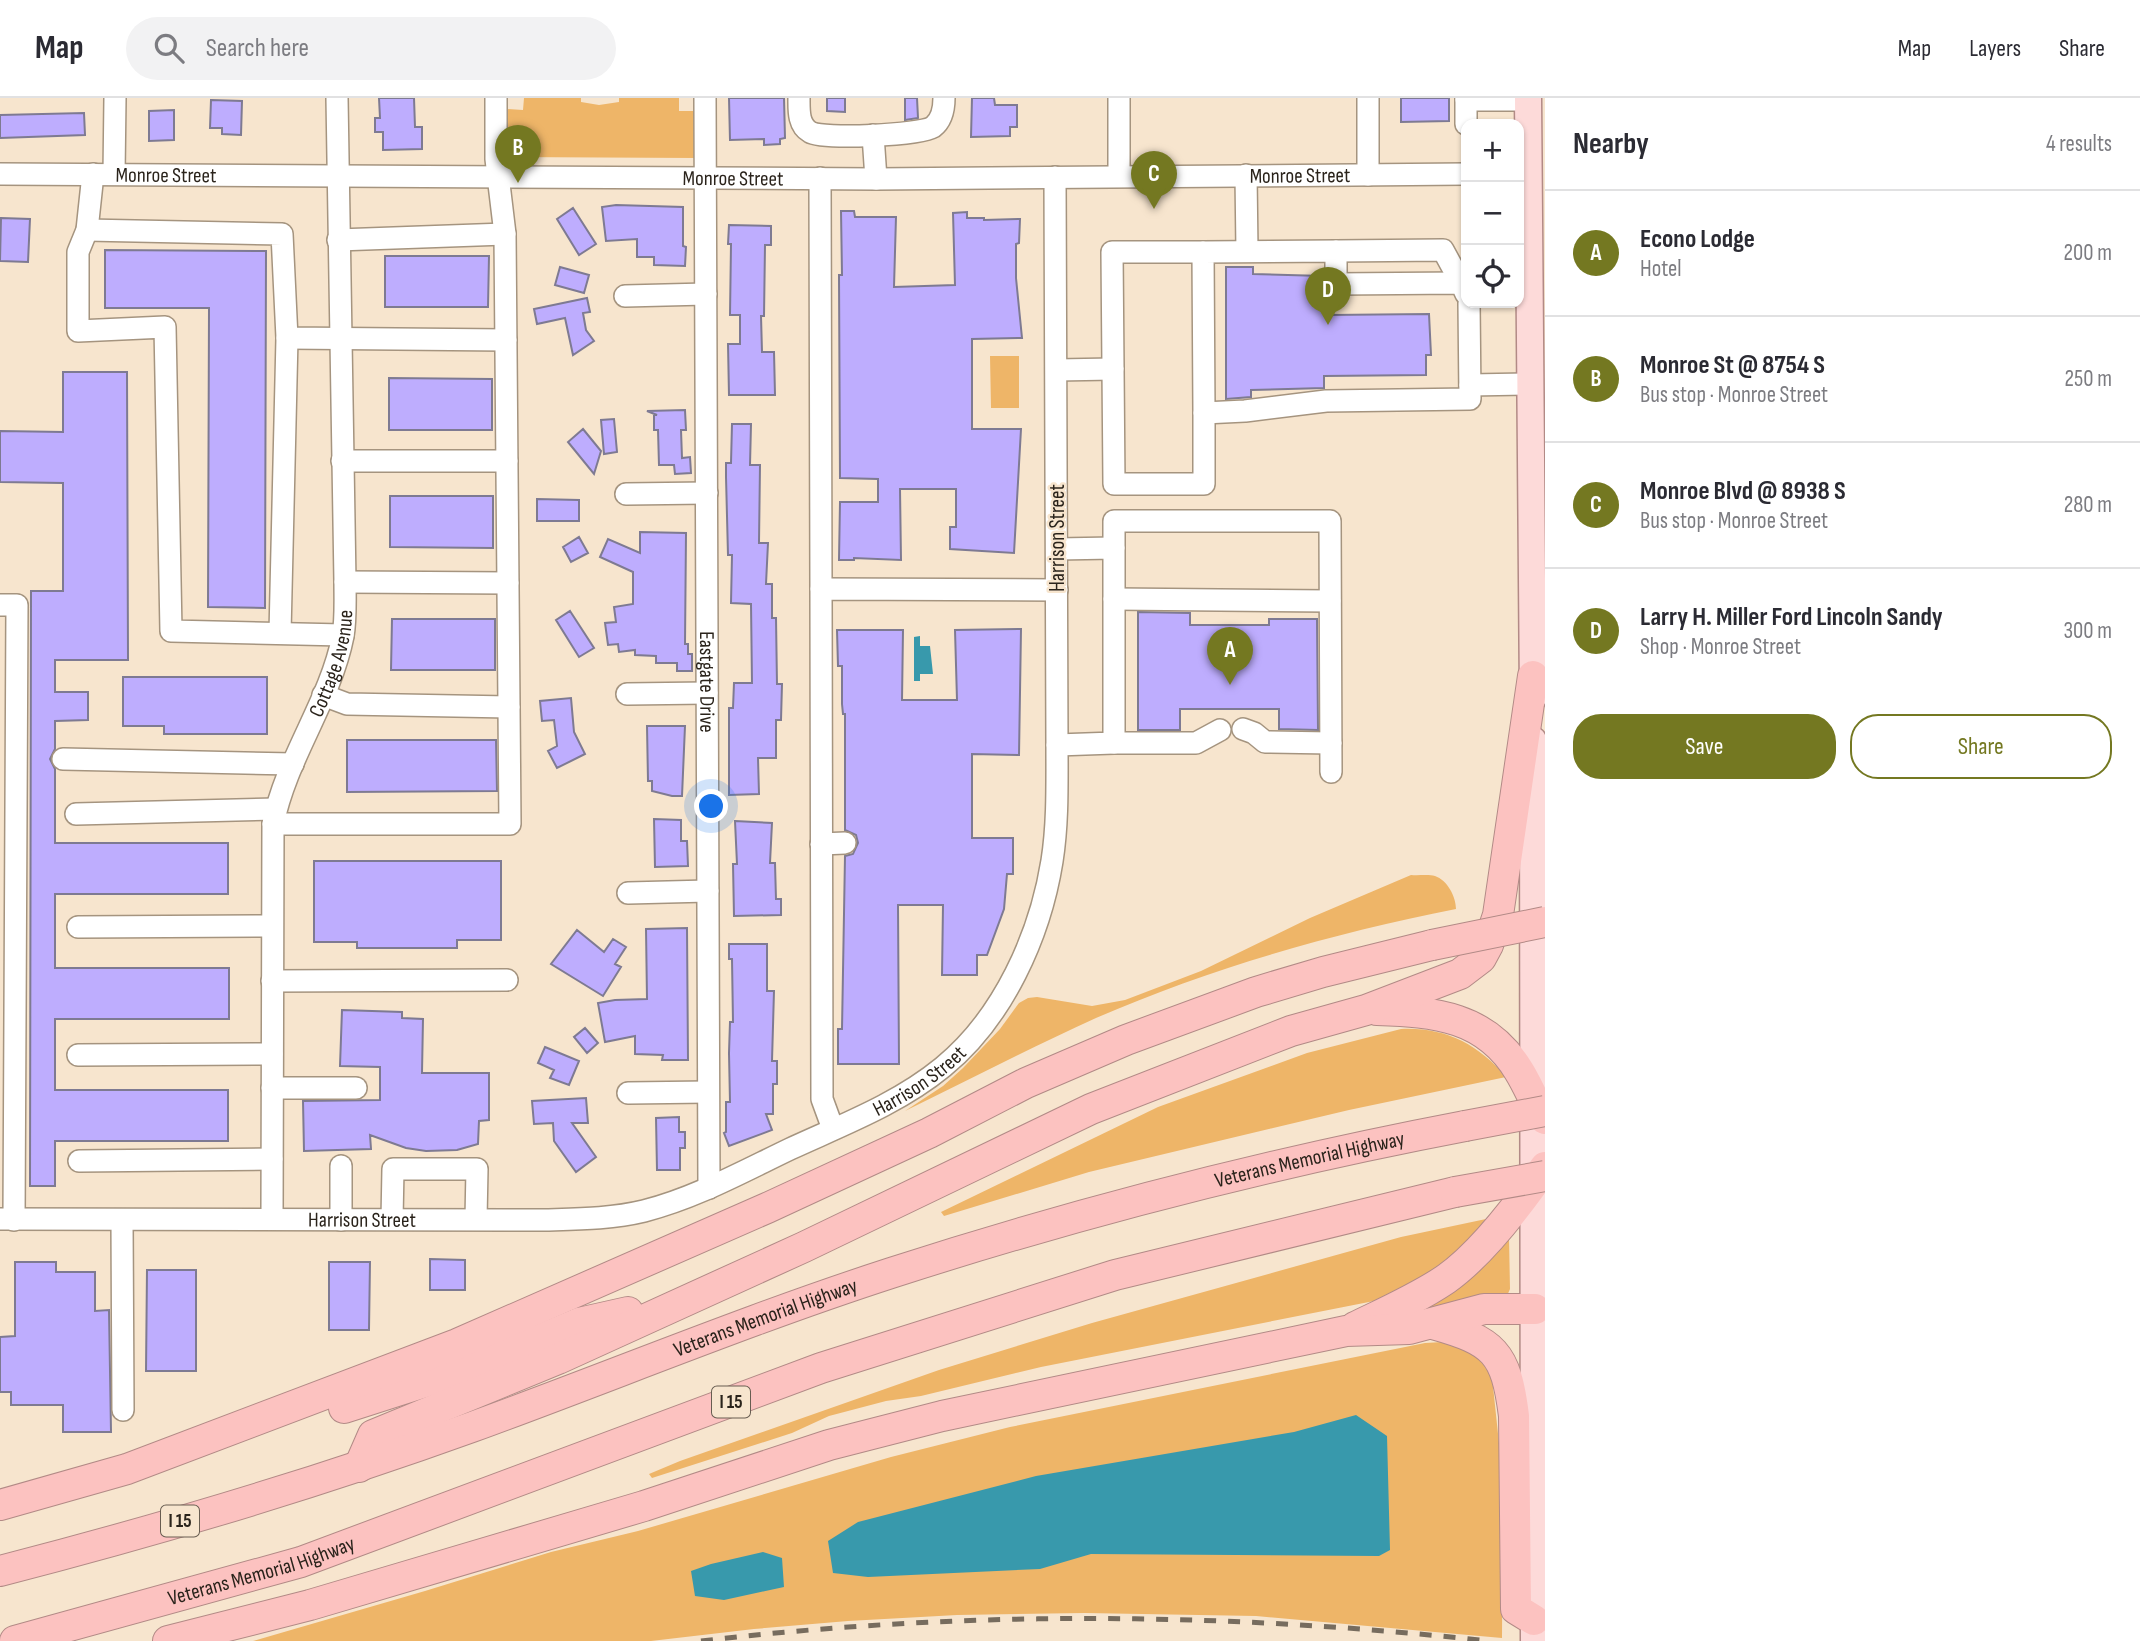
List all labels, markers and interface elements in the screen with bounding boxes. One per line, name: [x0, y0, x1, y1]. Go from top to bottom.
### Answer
search box: [126, 17, 616, 80]
text: Map: [35, 28, 84, 68]
icon: search: [150, 29, 188, 67]
text: Search here: [206, 33, 309, 64]
text: Map: [1898, 34, 1931, 63]
text: Layers: [1969, 34, 2021, 63]
text: Share: [2059, 34, 2105, 63]
map controls: [1461, 119, 1524, 308]
button: +: [1461, 119, 1524, 182]
pin: B: [495, 125, 541, 183]
text: Nearby: [1573, 126, 1649, 162]
text: 4 results: [2046, 130, 2112, 158]
pin: C: [1131, 151, 1177, 209]
street label: Monroe Street: [116, 162, 216, 188]
street label: Monroe Street: [1249, 162, 1350, 188]
street label: Monroe Street: [683, 165, 783, 191]
button: −: [1461, 182, 1524, 245]
text: Econo Lodge: [1640, 224, 1755, 255]
text: A: [1591, 239, 1601, 267]
text: 200 m: [2064, 239, 2112, 267]
button: locate: [1461, 245, 1524, 308]
text: Hotel: [1640, 255, 1682, 283]
pin: D: [1305, 267, 1351, 325]
text: Monroe St @ 8754 S: [1640, 350, 1825, 381]
text: B: [1591, 365, 1601, 393]
text: 250 m: [2065, 365, 2112, 393]
text: Bus stop · Monroe Street: [1640, 381, 1828, 409]
text: Monroe Blvd @ 8938 S: [1640, 476, 1846, 507]
street label: Harrison Street: [1045, 484, 1070, 592]
text: C: [1590, 491, 1602, 519]
text: 280 m: [2064, 491, 2112, 519]
text: Bus stop · Monroe Street: [1640, 507, 1828, 535]
text: Larry H. Miller Ford Lincoln Sandy: [1640, 602, 1943, 633]
street label: Cottage Avenue: [303, 609, 358, 721]
text: D: [1590, 617, 1602, 645]
text: 300 m: [2063, 617, 2112, 645]
pin: A: [1207, 627, 1253, 685]
street label: Eastgate Drive: [694, 631, 720, 733]
text: Shop · Monroe Street: [1640, 633, 1801, 661]
button: Save: [1573, 714, 1836, 779]
button: Share: [1850, 714, 2112, 779]
your location: [694, 789, 728, 823]
street label: Harrison Street: [868, 1040, 971, 1121]
street label: Veterans Memorial Highway: [1212, 1126, 1406, 1193]
street label: Harrison Street: [308, 1207, 416, 1232]
street label: Veterans Memorial Highway: [670, 1273, 861, 1362]
road number: I 15: [712, 1386, 750, 1418]
road number: I 15: [161, 1506, 199, 1536]
street label: Veterans Memorial Highway: [165, 1531, 358, 1611]

